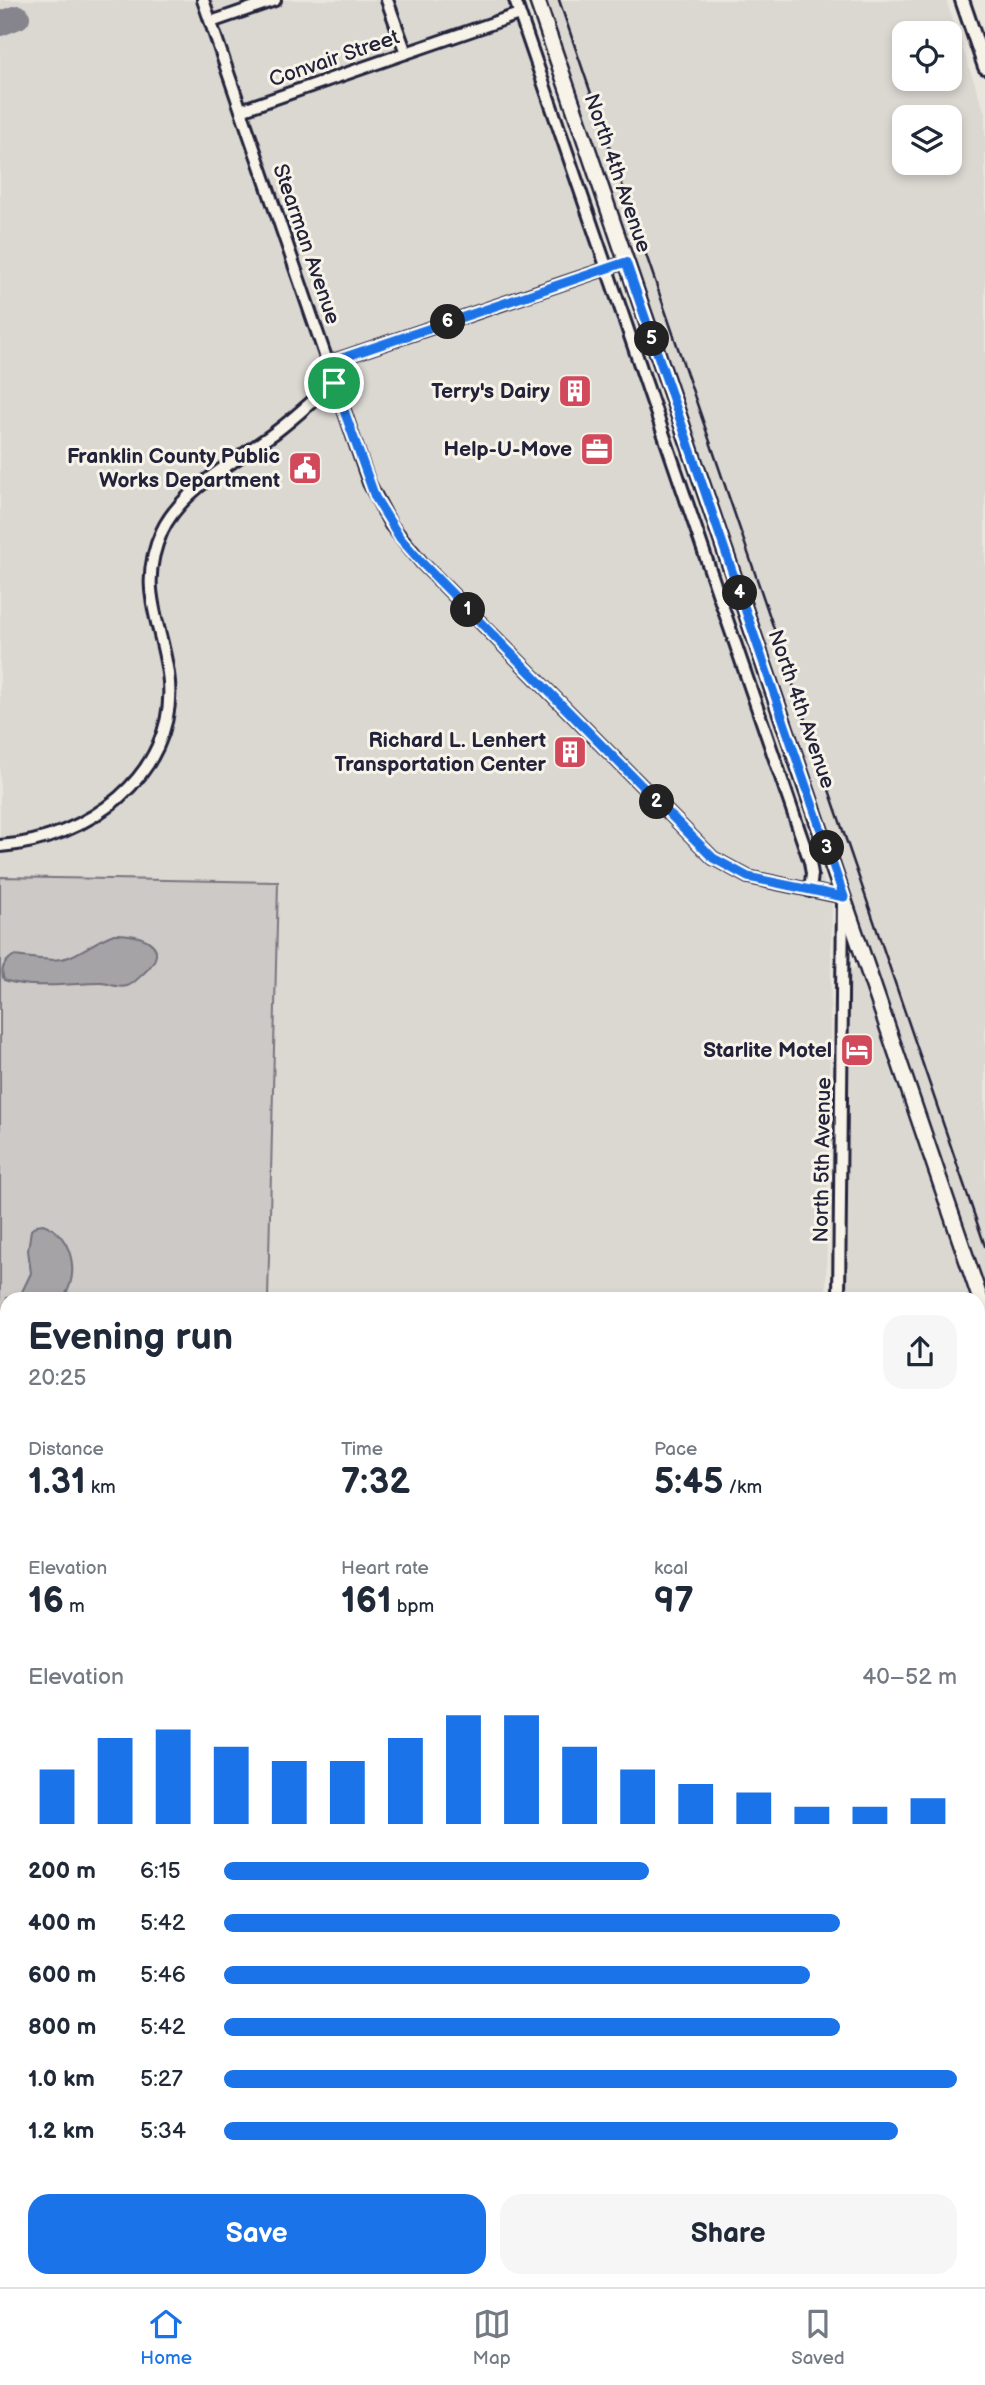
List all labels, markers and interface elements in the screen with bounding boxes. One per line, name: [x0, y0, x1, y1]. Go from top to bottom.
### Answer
map controls: [892, 21, 962, 175]
button: locate: [892, 21, 962, 91]
street label: Convair Street: [266, 24, 403, 92]
street label: North 4th Avenue: [579, 90, 656, 256]
button: layers: [892, 105, 962, 175]
street label: Stearman Avenue: [267, 161, 346, 328]
pin: 6: [430, 304, 466, 340]
text: 6: [442, 310, 453, 333]
pin: 5: [634, 322, 670, 356]
text: 5: [646, 327, 657, 350]
pin: [304, 353, 364, 413]
icon: arrive: [315, 364, 353, 402]
building icon: Terry's Dairy: [556, 372, 594, 410]
place label: Terry's Dairy: [431, 379, 550, 404]
office icon: Help-U-Move: [578, 430, 616, 468]
place label: Help-U-Move: [444, 437, 572, 462]
place label: Franklin County Public Works Department: [67, 444, 280, 493]
public building icon: Franklin County Public Works Department: [286, 449, 324, 487]
pin: 4: [722, 576, 758, 610]
text: 4: [734, 581, 745, 604]
pin: 1: [450, 592, 486, 628]
text: 1: [464, 598, 472, 621]
street label: North 4th Avenue: [763, 626, 840, 792]
place label: Richard L. Lenhert Transportation Center: [335, 728, 547, 777]
building icon: Richard L. Lenhert Transportation Center: [551, 733, 589, 771]
pin: 2: [640, 784, 674, 820]
text: 2: [651, 790, 662, 813]
pin: 3: [810, 830, 844, 866]
text: 3: [821, 836, 832, 859]
hotel icon: Starlite Motel: [838, 1031, 876, 1069]
place label: Starlite Motel: [703, 1038, 832, 1063]
street label: North 5th Avenue: [809, 1077, 836, 1243]
text: Evening run: [28, 1315, 233, 1360]
button: share: [883, 1315, 957, 1389]
text: 20:25: [28, 1364, 87, 1392]
text: Distance: [28, 1438, 104, 1461]
text: Time: [341, 1438, 383, 1461]
text: Pace: [654, 1438, 697, 1461]
text: 1.31: [28, 1461, 86, 1504]
text: 7:32: [341, 1461, 410, 1504]
text: 5:45: [654, 1461, 723, 1504]
text: km: [86, 1476, 116, 1499]
text: /km: [723, 1476, 762, 1499]
text: Elevation: [28, 1557, 107, 1580]
text: Heart rate: [341, 1557, 429, 1580]
text: kcal: [654, 1557, 688, 1580]
text: 16: [28, 1580, 64, 1623]
text: 161: [341, 1580, 392, 1623]
text: 97: [654, 1580, 694, 1623]
text: m: [64, 1595, 85, 1618]
text: bpm: [392, 1595, 434, 1618]
text: Elevation: [28, 1663, 124, 1691]
text: 40–52 m: [862, 1663, 957, 1691]
text: 200 m: [28, 1857, 96, 1885]
text: 6:15: [140, 1857, 181, 1885]
text: 400 m: [28, 1909, 96, 1937]
text: 5:42: [140, 1909, 185, 1937]
text: 600 m: [28, 1961, 96, 1989]
text: 5:46: [140, 1961, 186, 1989]
text: 800 m: [28, 2013, 96, 2041]
text: 5:42: [140, 2013, 185, 2041]
text: 1.0 km: [28, 2065, 95, 2093]
text: 5:27: [140, 2065, 183, 2093]
text: 1.2 km: [28, 2117, 94, 2145]
text: 5:34: [140, 2117, 186, 2145]
button: Save: [28, 2194, 486, 2274]
button: Share: [500, 2194, 957, 2274]
tab: Home: [140, 2305, 192, 2370]
tab: Map: [473, 2305, 511, 2370]
tab: Saved: [791, 2305, 845, 2370]

